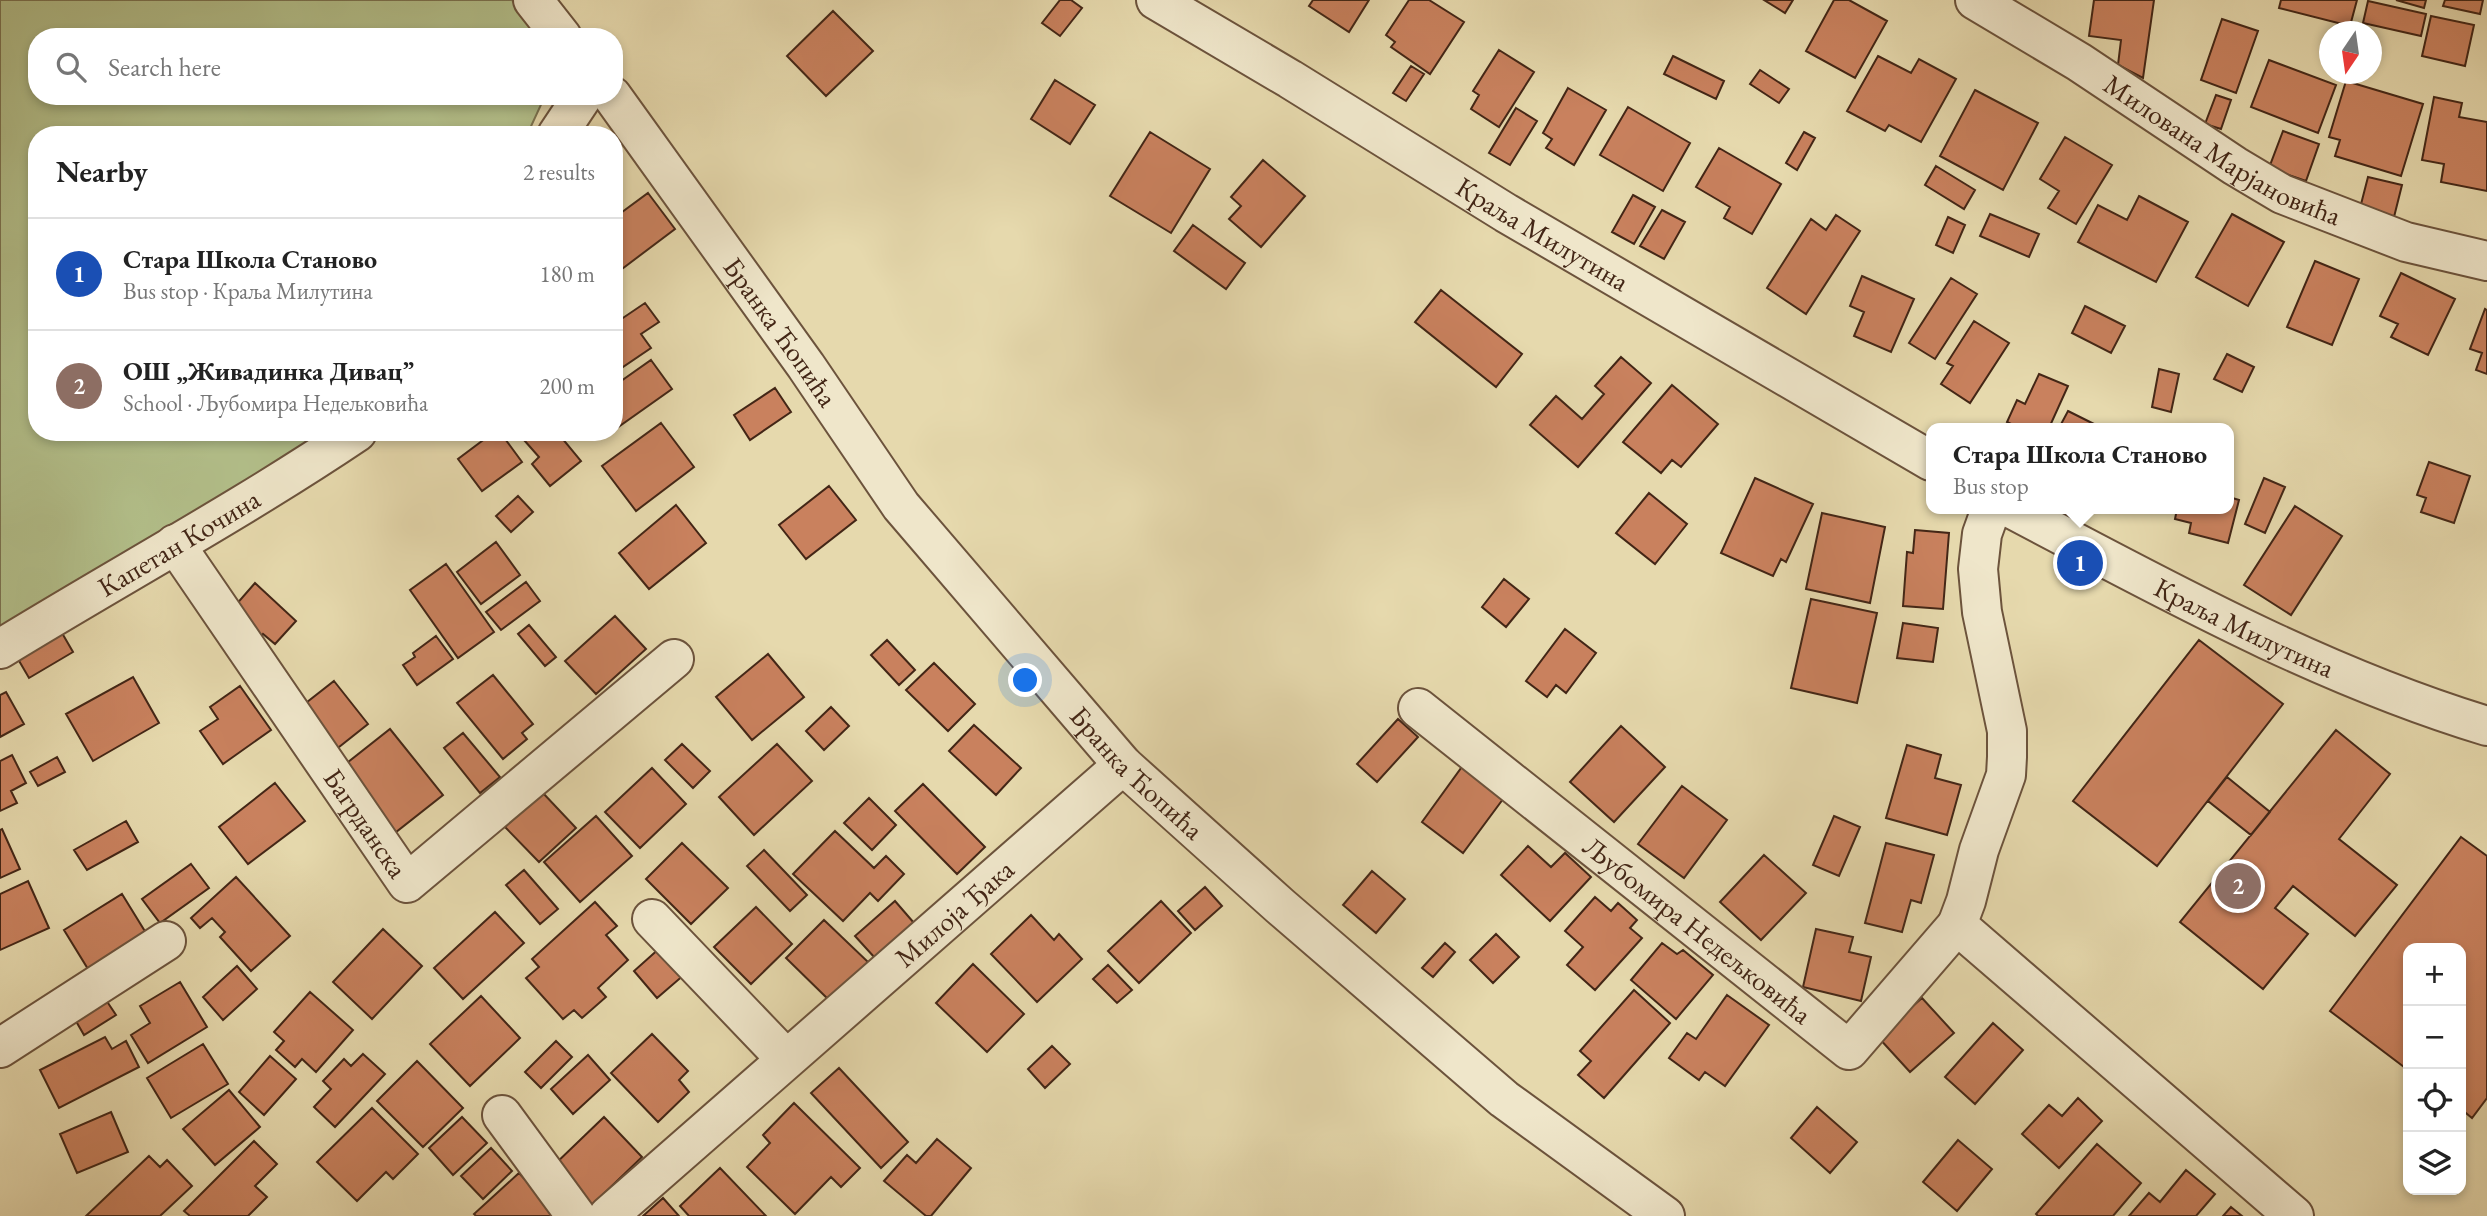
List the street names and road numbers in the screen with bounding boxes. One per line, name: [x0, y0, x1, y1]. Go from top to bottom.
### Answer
street label: Милована Марјановића: [2097, 66, 2347, 233]
street label: Краља Милутина: [1449, 169, 1637, 299]
street label: Бранка Ћопића: [716, 250, 847, 414]
street label: Капетан Кочина: [91, 480, 267, 605]
street label: Краља Милутина: [2148, 569, 2341, 686]
street label: Бранка Ћопића: [1062, 698, 1212, 848]
street label: Багрданска: [316, 761, 417, 885]
street label: Љубомира Недељковића: [1576, 828, 1820, 1032]
street label: Милоја Ђака: [887, 850, 1022, 975]

